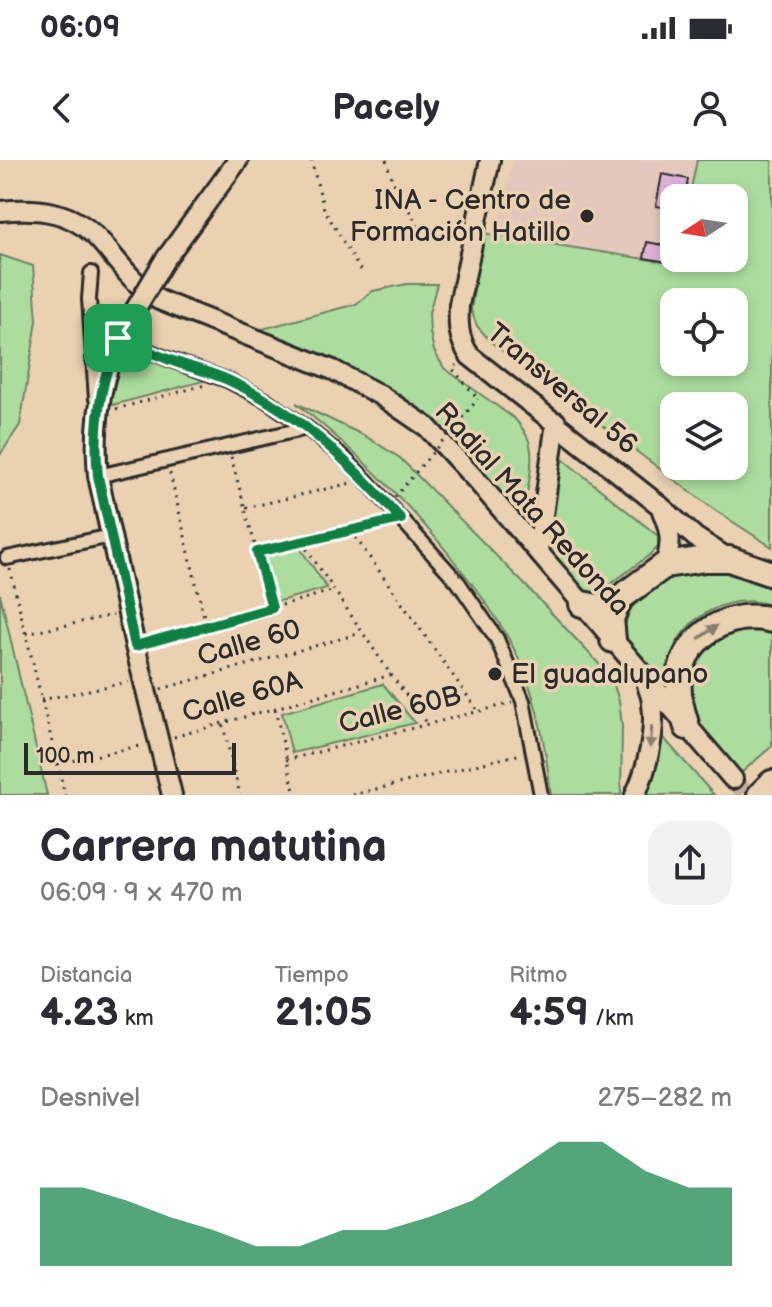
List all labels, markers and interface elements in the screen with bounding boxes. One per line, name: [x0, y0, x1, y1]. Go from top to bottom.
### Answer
text: 06:09: [40, 10, 120, 46]
icon: back: [40, 86, 84, 130]
icon: person: [688, 86, 732, 130]
text: Pacely: [332, 87, 440, 130]
place label: INA - Centro de Formación Hatillo: [350, 184, 571, 249]
north arrow: [660, 184, 748, 272]
map controls: [660, 184, 748, 480]
marker: INA - Centro de Formación Hatillo: [578, 207, 596, 225]
button: locate: [660, 288, 748, 376]
pin: [84, 304, 152, 372]
icon: arrive: [96, 316, 140, 360]
street label: Transversal 56: [480, 316, 644, 462]
button: layers: [660, 392, 748, 480]
street label: Radial Mata Redonda: [428, 396, 636, 622]
street label: Calle 60: [194, 613, 304, 673]
one-way arrow: [697, 625, 718, 640]
place label: El guadalupano: [511, 658, 708, 691]
street label: Calle 60A: [178, 664, 306, 730]
marker: El guadalupano: [486, 665, 504, 683]
street label: Calle 60B: [335, 679, 465, 741]
one-way arrow: [644, 725, 657, 750]
scale bar: [24, 739, 236, 775]
text: 100 m: [36, 743, 95, 770]
text: Carrera matutina: [40, 821, 387, 874]
button: share: [648, 821, 732, 905]
text: 06:09 · 9 × 470 m: [40, 878, 242, 909]
text: Distancia: [40, 962, 132, 989]
text: Tiempo: [275, 962, 349, 989]
text: Ritmo: [509, 962, 568, 989]
text: 4.23: [40, 989, 119, 1037]
text: 21:05: [275, 989, 372, 1037]
text: 4:59: [509, 989, 589, 1037]
text: km: [119, 1005, 154, 1032]
text: /km: [589, 1005, 634, 1032]
text: Desnivel: [40, 1083, 140, 1114]
text: 275–282 m: [598, 1083, 732, 1114]

